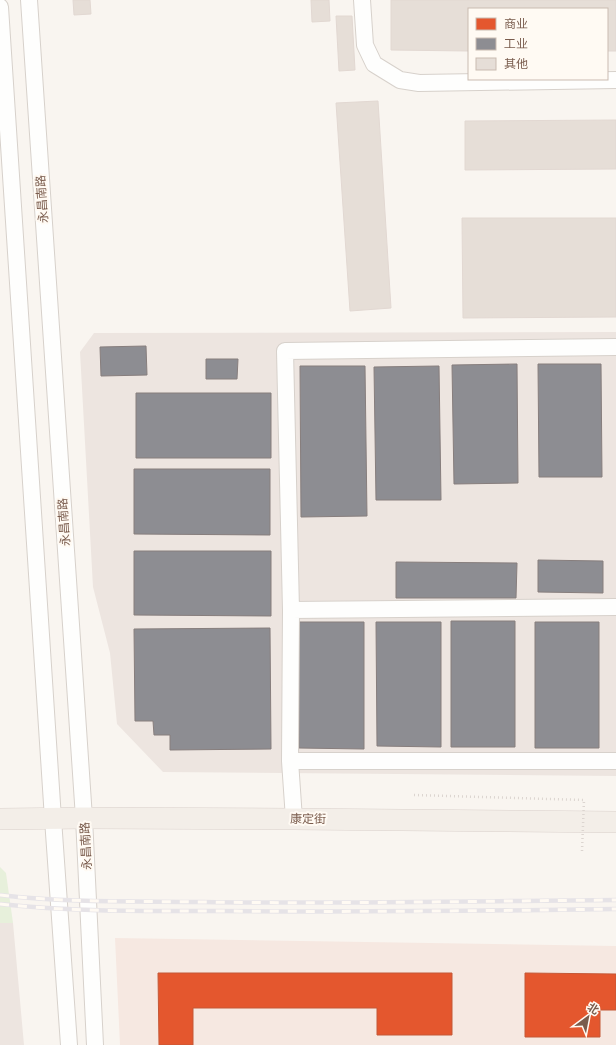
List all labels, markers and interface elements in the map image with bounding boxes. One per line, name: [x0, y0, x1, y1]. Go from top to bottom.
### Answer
legend: [468, 8, 608, 80]
text: 商业: [504, 17, 528, 31]
text: 工业: [504, 37, 528, 51]
text: 其他: [504, 57, 528, 71]
street label: 永昌南路: [33, 175, 51, 223]
street label: 永昌南路: [55, 498, 73, 546]
street label: 康定街: [290, 812, 326, 826]
street label: 永昌南路: [78, 822, 94, 870]
north arrow: [568, 997, 608, 1037]
text: 北: [585, 1001, 601, 1017]

